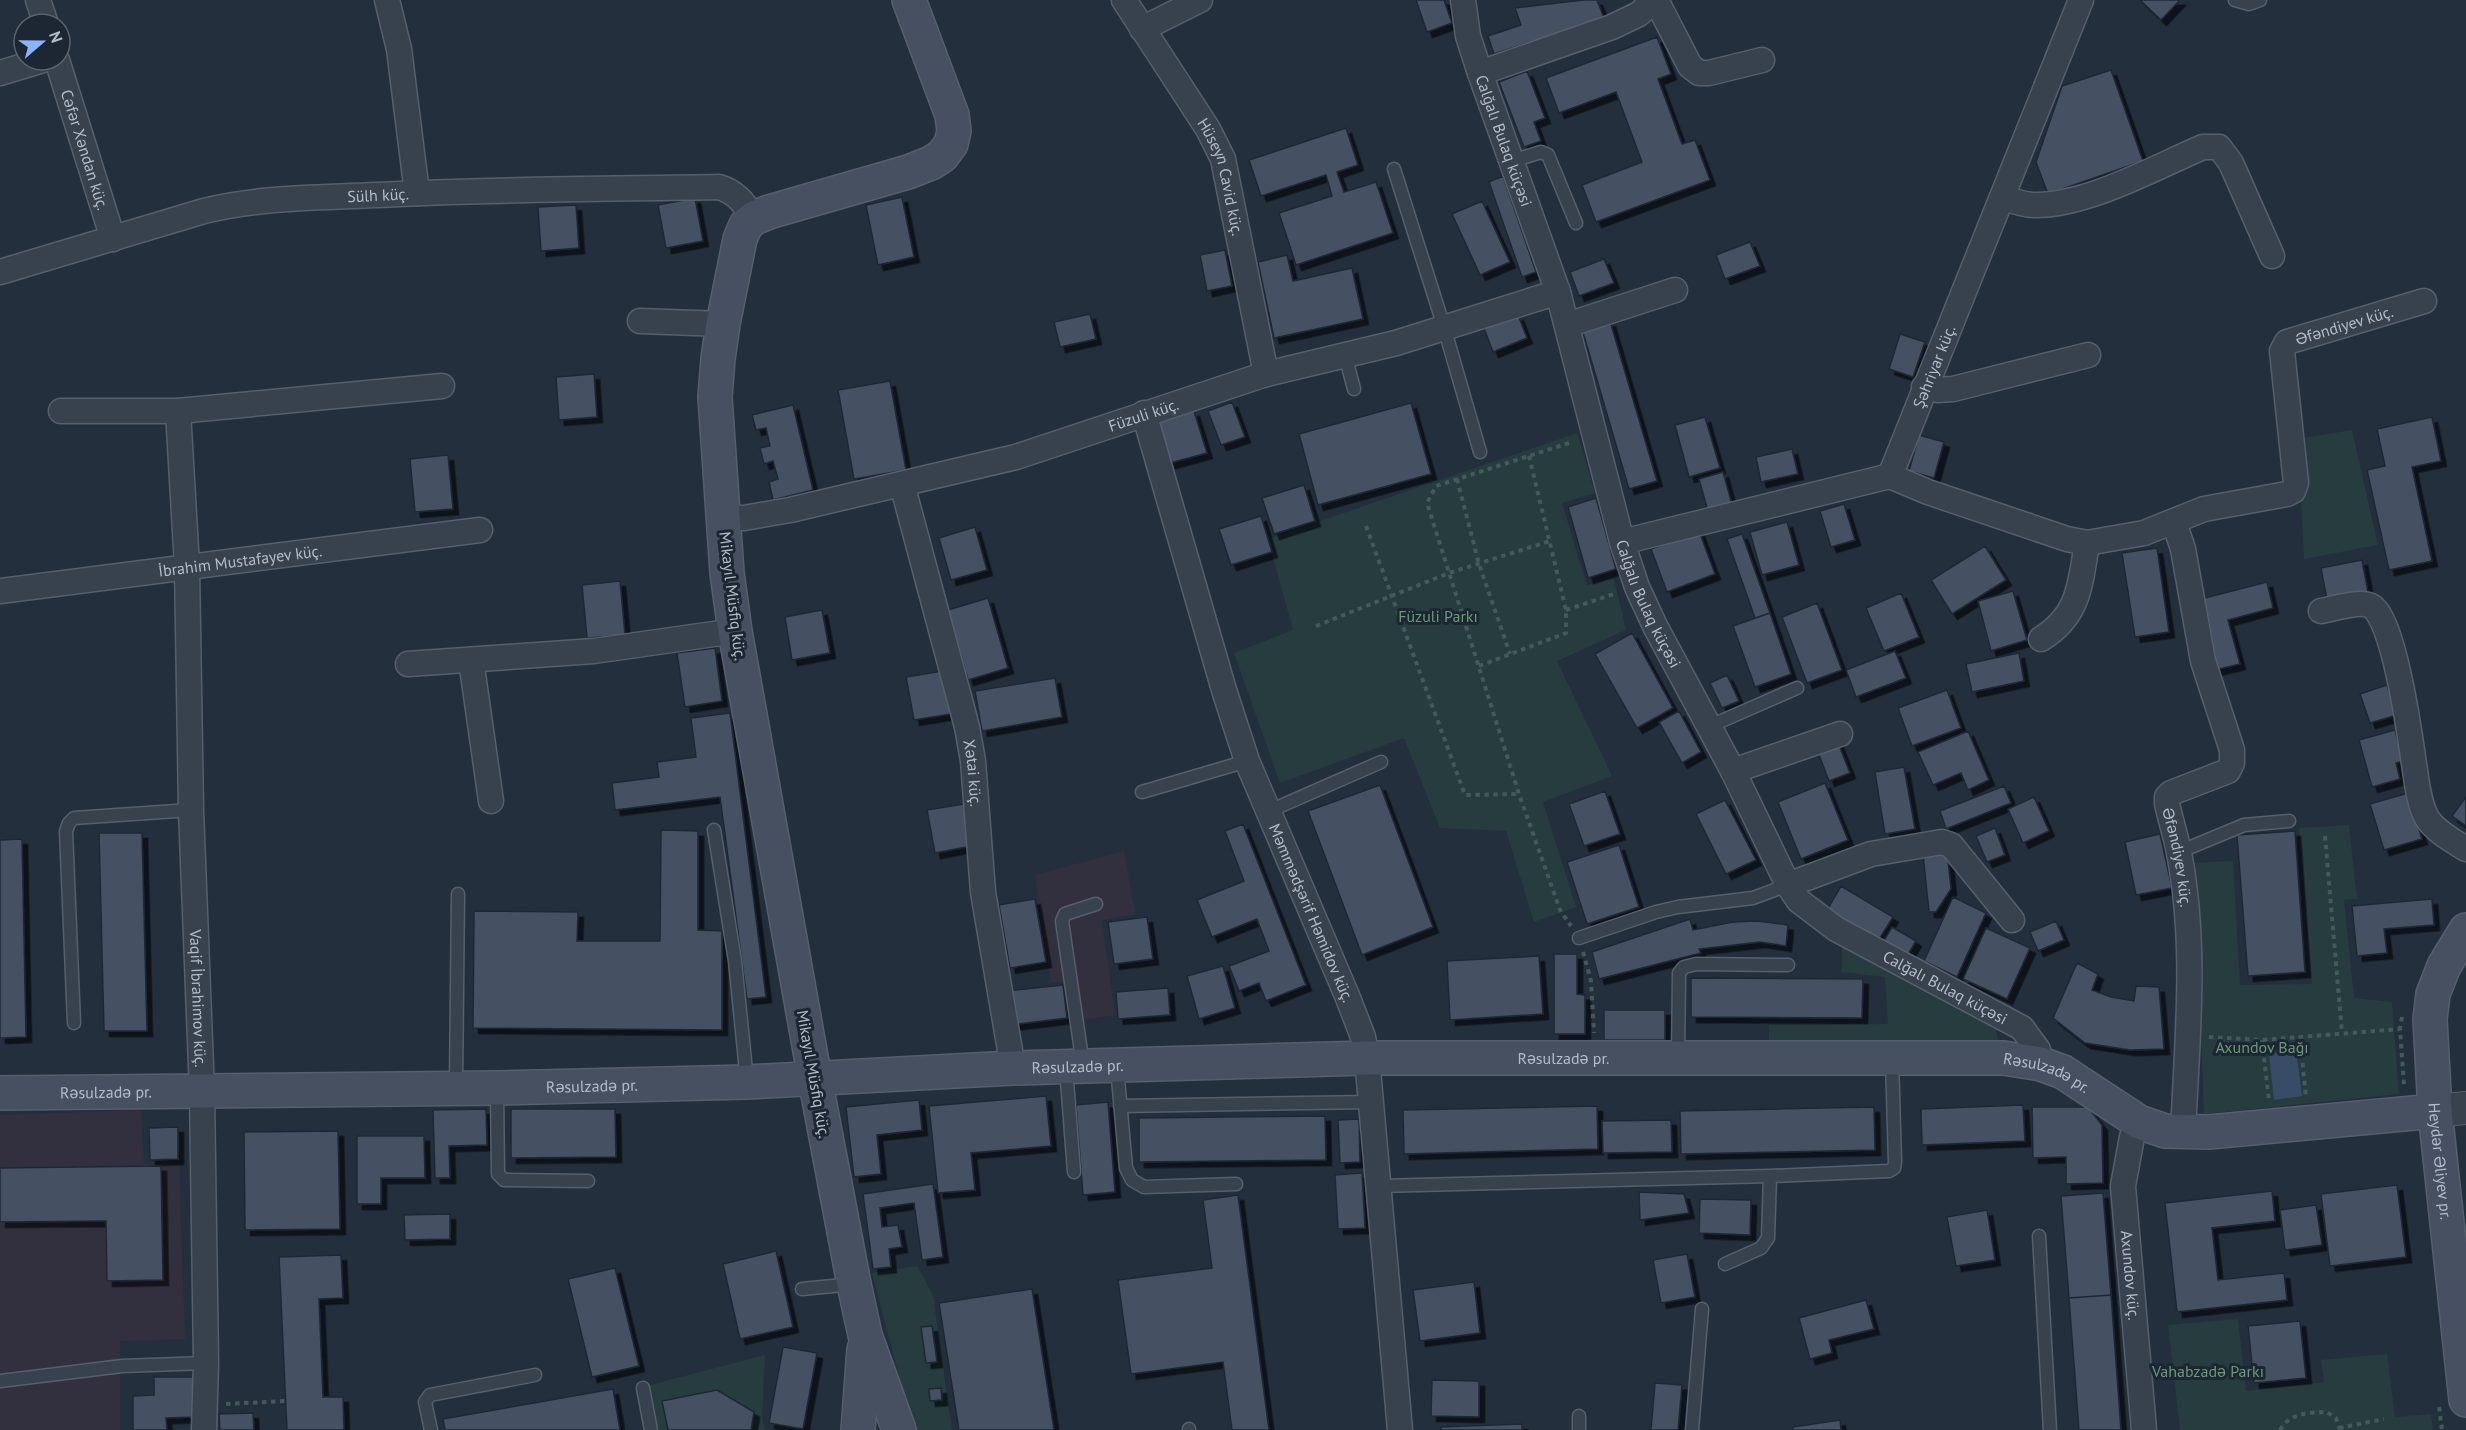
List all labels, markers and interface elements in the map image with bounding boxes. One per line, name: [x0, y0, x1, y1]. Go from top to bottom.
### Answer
north arrow: [12, 12, 72, 72]
text: N: [45, 29, 67, 45]
street label: Calğalı Bulaq küçəsi: [1471, 72, 1537, 209]
street label: Cəfər Xəndan küç.: [57, 87, 113, 213]
street label: Hüseyn Cavid küç.: [1193, 114, 1248, 238]
street label: Sülh küç.: [347, 183, 409, 206]
street label: Əfəndiyev küç.: [2293, 301, 2395, 349]
street label: Şəhriyar küç.: [1908, 322, 1960, 411]
street label: Füzuli küç.: [1106, 394, 1181, 436]
street label: Mikayıl Müsfiq küç.: [715, 530, 751, 662]
street label: Calğalı Bulaq küçəsi: [1612, 537, 1686, 671]
street label: İbrahim Mustafayev küç.: [157, 540, 323, 581]
park label: Füzuli Parkı: [1398, 606, 1478, 626]
street label: Xətai küç.: [959, 738, 986, 807]
street label: Əfəndiyev küç.: [2158, 805, 2197, 908]
street label: Məmmədşərif Həmidov küç.: [1265, 820, 1359, 1005]
street label: Vaqif İbrahimov küç.: [186, 928, 211, 1068]
street label: Calğalı Bulaq küçəsi: [1880, 946, 2011, 1028]
street label: Mikayıl Müsfiq küç.: [793, 1008, 835, 1140]
park label: Axundov Bağı: [2215, 1037, 2309, 1057]
street label: Rəsulzadə pr.: [1517, 1048, 1609, 1068]
street label: Rəsulzadə pr.: [2002, 1048, 2094, 1097]
street label: Rəsulzadə pr.: [1031, 1055, 1124, 1077]
street label: Rəsulzadə pr.: [546, 1075, 638, 1097]
street label: Rəsulzadə pr.: [60, 1081, 152, 1102]
street label: Heydər Əliyev pr.: [2425, 1102, 2457, 1221]
street label: Axundov küç.: [2117, 1230, 2145, 1321]
park label: Vahabzadə Parkı: [2151, 1361, 2264, 1381]

